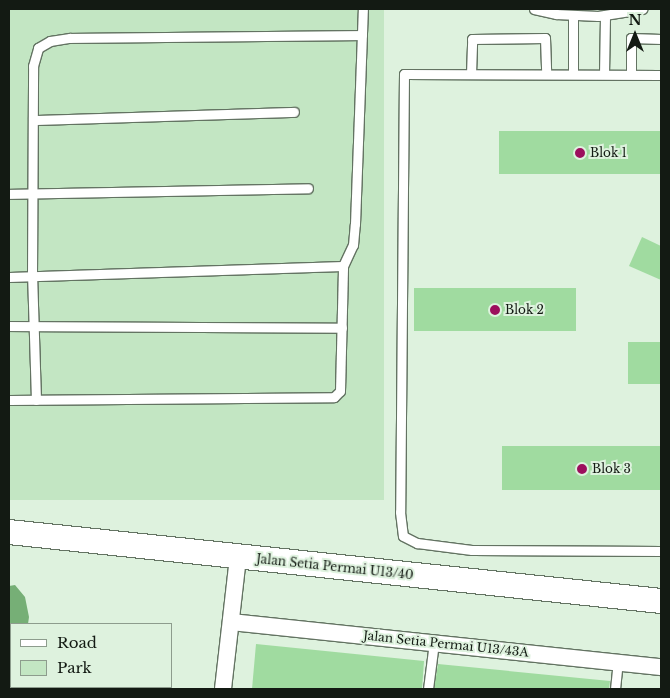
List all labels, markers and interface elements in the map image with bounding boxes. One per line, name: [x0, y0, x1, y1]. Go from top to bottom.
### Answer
north arrow: [610, 10, 660, 60]
text: N: [628, 11, 642, 29]
place label: Blok 1: [590, 146, 627, 160]
marker: Blok 1: [574, 147, 586, 159]
place label: Blok 2: [505, 303, 544, 317]
marker: Blok 2: [489, 304, 501, 316]
place label: Blok 3: [592, 462, 631, 476]
marker: Blok 3: [576, 463, 588, 475]
street label: Jalan Setia Permai U13/40: [256, 552, 414, 582]
legend: [10, 623, 172, 688]
street label: Jalan Setia Permai U13/43A: [363, 628, 529, 660]
text: Road: [57, 633, 97, 652]
text: Park: [57, 658, 92, 677]

